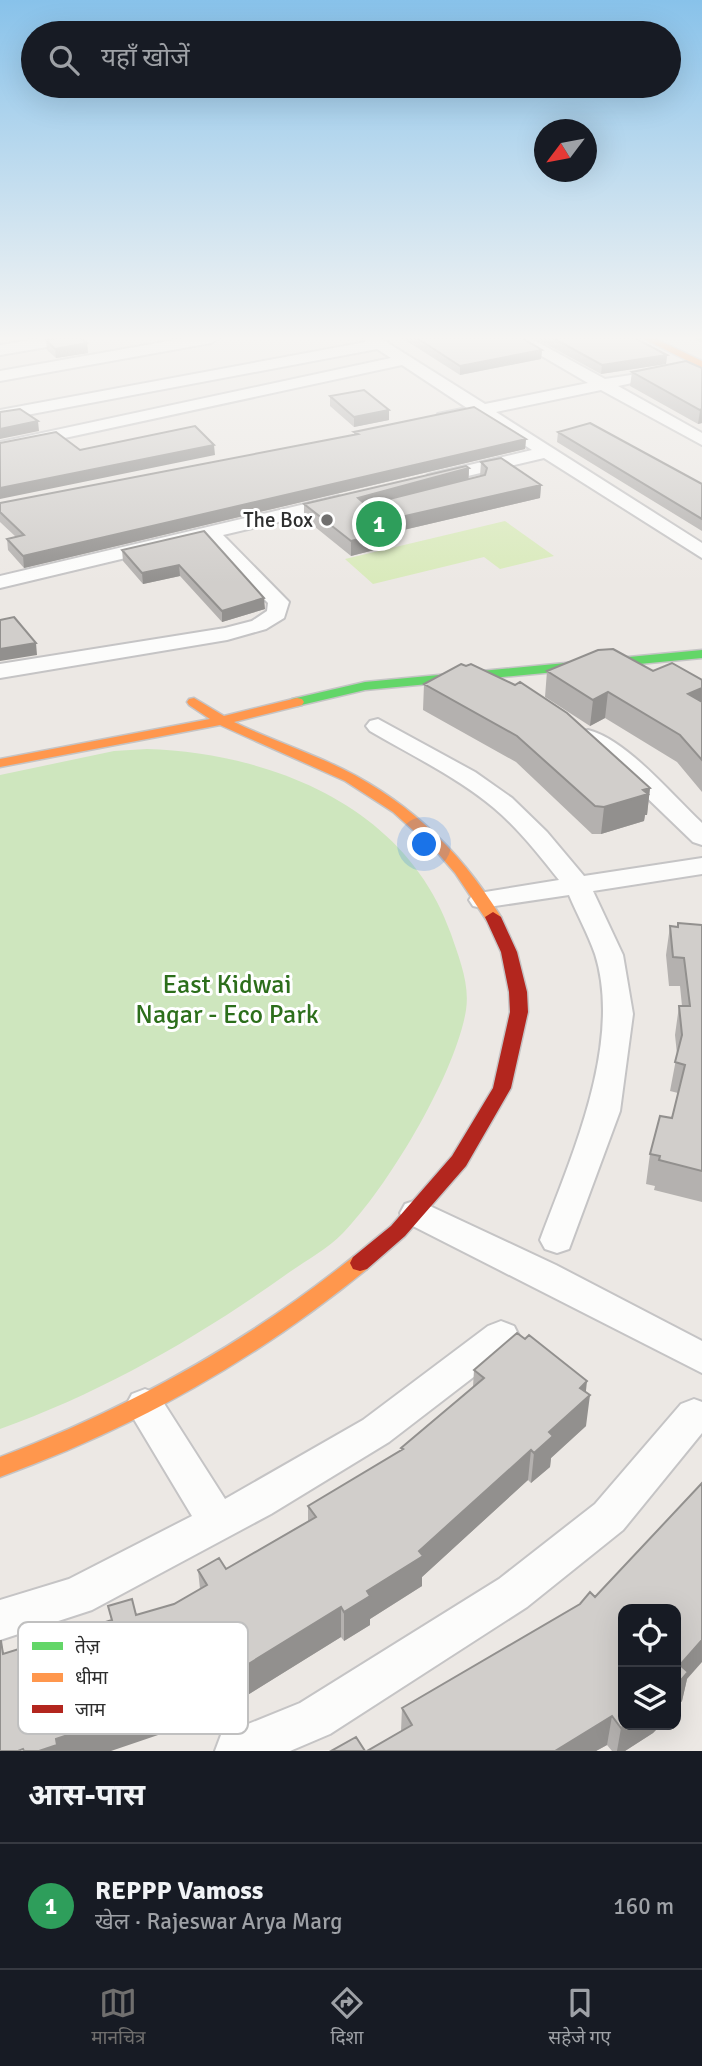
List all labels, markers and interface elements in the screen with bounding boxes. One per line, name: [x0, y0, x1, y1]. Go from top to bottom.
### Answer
search box: [21, 21, 681, 98]
icon: search: [45, 41, 83, 79]
text: यहाँ खोजें: [101, 42, 190, 74]
north arrow: [534, 119, 597, 182]
pin: 1: [356, 498, 402, 550]
place label: The Box: [243, 507, 313, 533]
marker: The Box: [319, 512, 335, 528]
your location: [407, 827, 441, 861]
park label: East Kidwai Nagar - Eco Park: [135, 969, 319, 1031]
map controls: [618, 1604, 681, 1730]
button: locate: [618, 1604, 681, 1667]
legend: [18, 1622, 248, 1734]
text: तेज़: [75, 1635, 101, 1659]
text: धीमा: [75, 1666, 109, 1690]
button: layers: [618, 1667, 681, 1730]
text: जाम: [75, 1698, 106, 1722]
text: आस-पास: [28, 1777, 145, 1814]
text: REPPP Vamoss: [95, 1875, 263, 1907]
text: 1: [45, 1892, 57, 1921]
text: 160 m: [613, 1892, 674, 1921]
text: खेल · Rajeswar Arya Marg: [95, 1907, 342, 1936]
tab: मानचित्र: [91, 1984, 146, 2052]
tab: दिशा: [328, 1984, 366, 2052]
tab: सहेजे गए: [548, 1984, 611, 2052]

